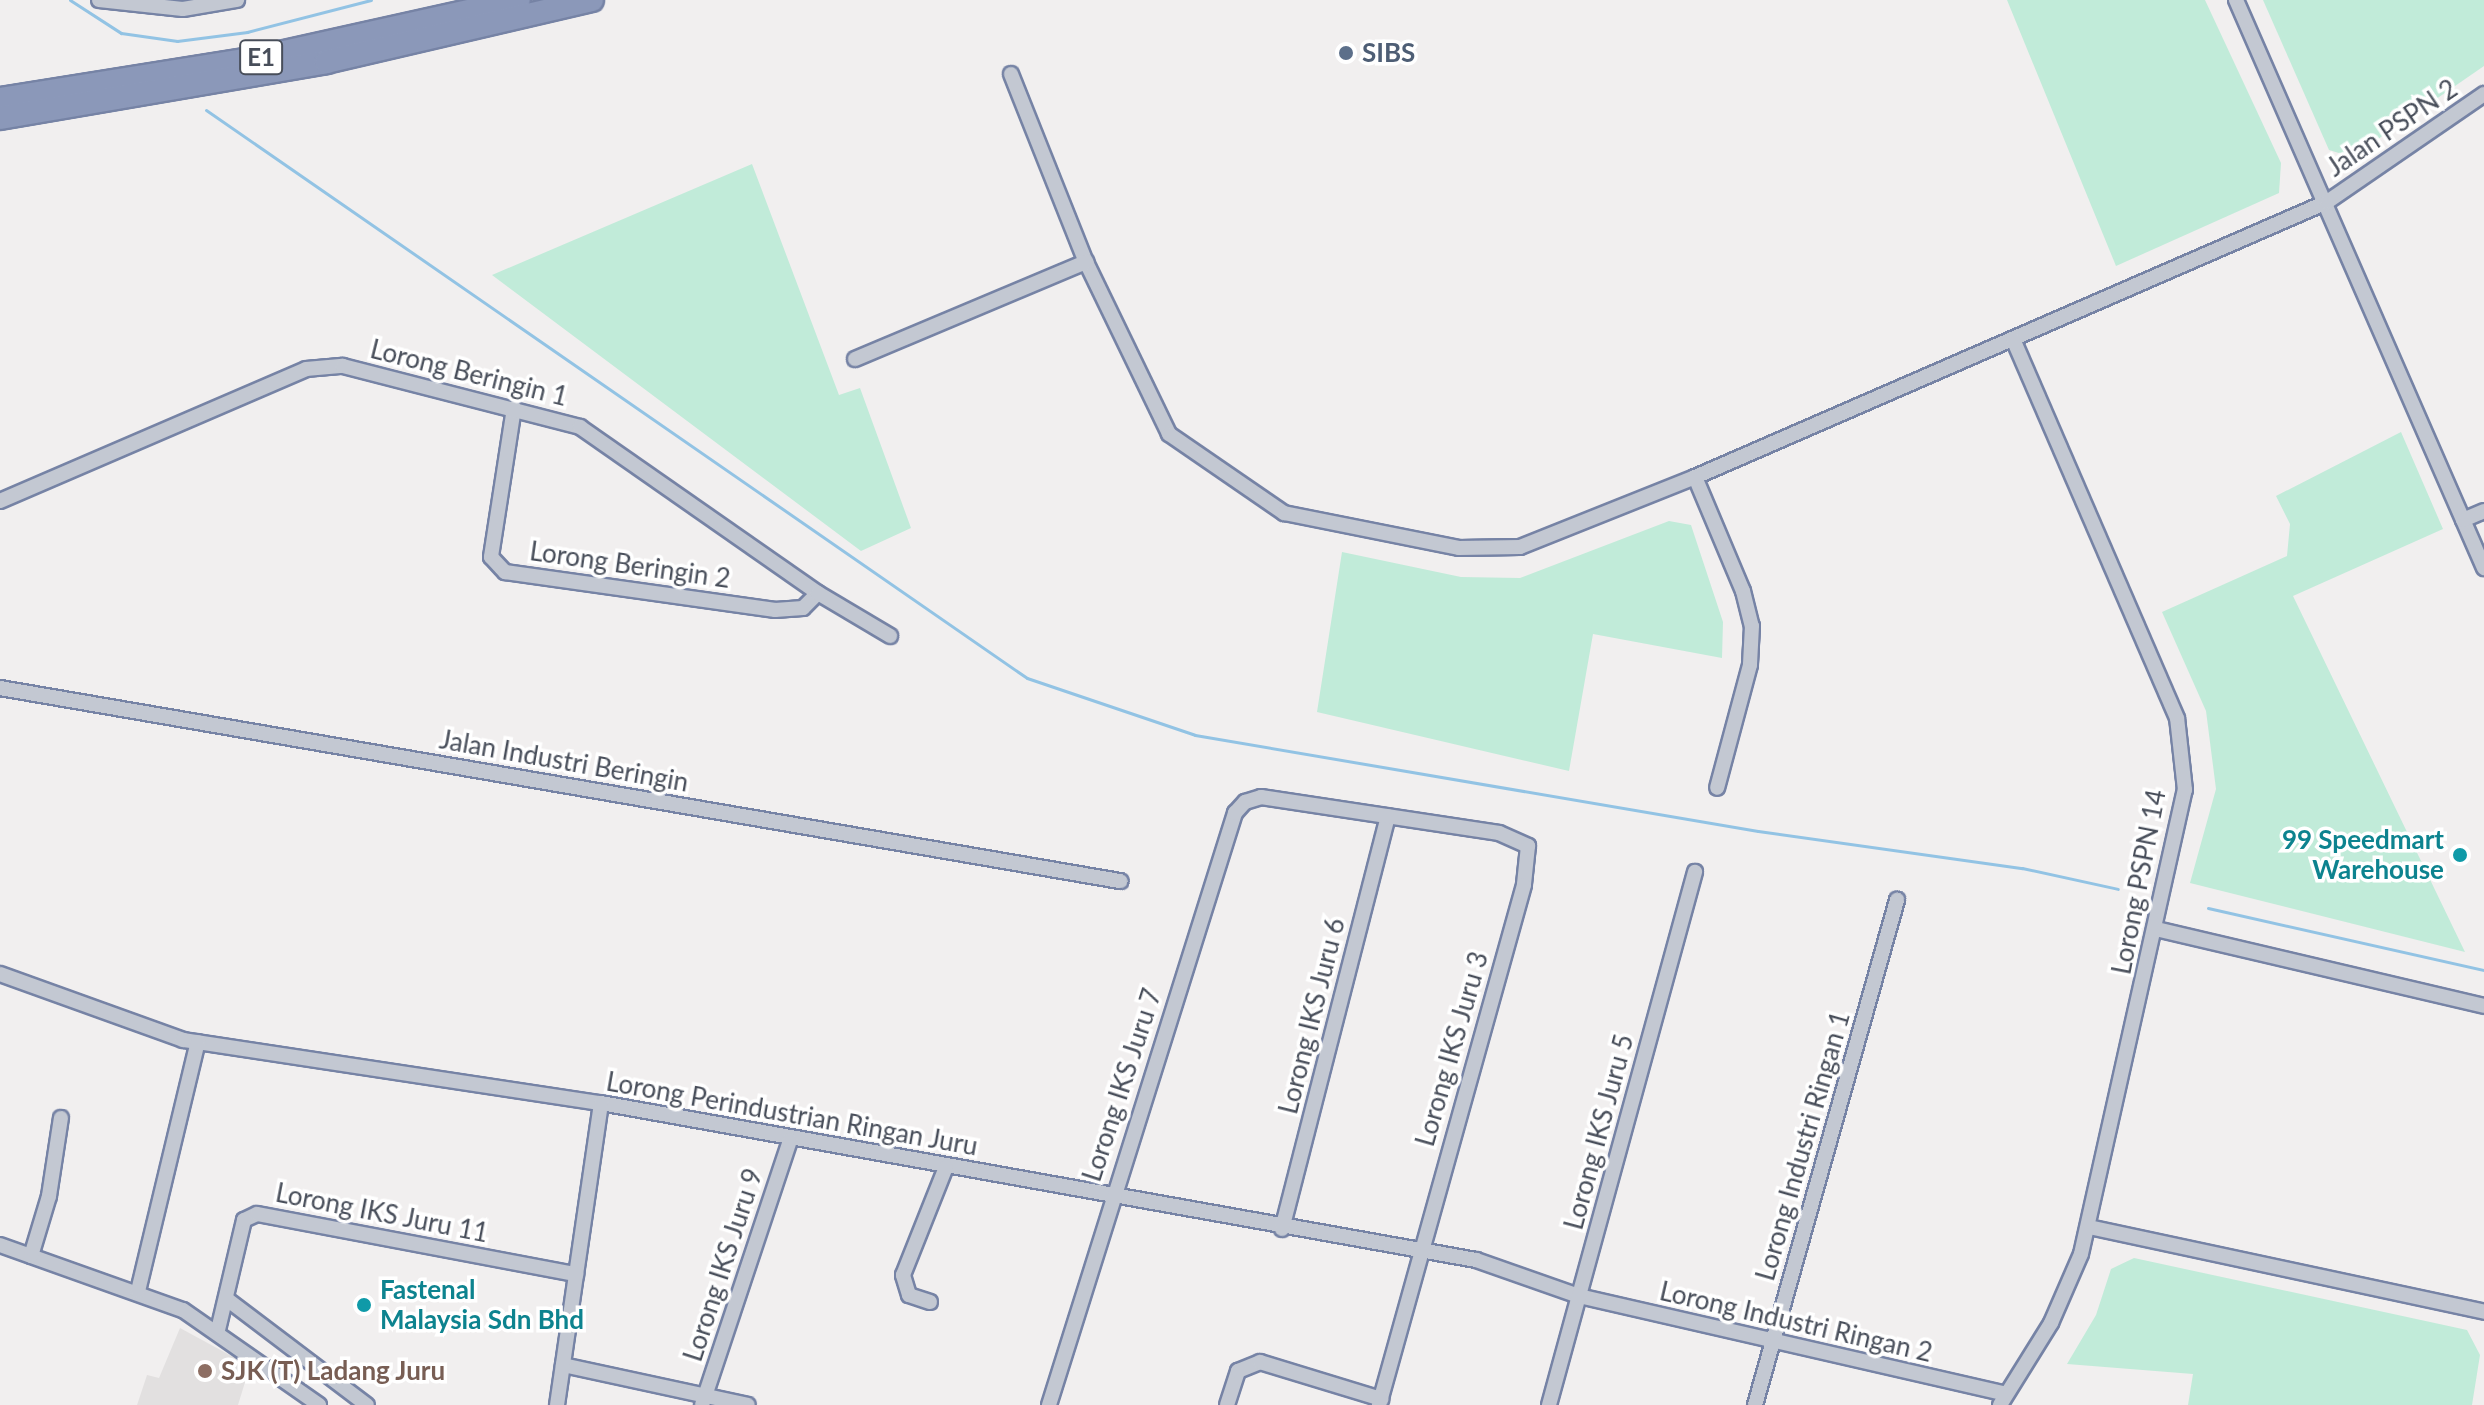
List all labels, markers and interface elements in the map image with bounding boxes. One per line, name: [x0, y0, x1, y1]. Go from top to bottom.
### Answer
road number: E1: [239, 37, 283, 77]
place label: SIBS: [1362, 37, 1415, 69]
marker: SIBS: [1337, 44, 1355, 62]
street label: Jalan PSPN 2: [2321, 73, 2463, 183]
street label: Lorong Beringin 1: [367, 333, 571, 413]
street label: Lorong Beringin 2: [528, 535, 732, 595]
street label: Jalan Industri Beringin: [437, 724, 691, 798]
street label: Lorong PSPN 14: [2106, 787, 2172, 977]
place label: 99 Speedmart Warehouse: [2282, 824, 2444, 886]
marker: 99 Speedmart Warehouse: [2451, 846, 2469, 864]
street label: Lorong IKS Juru 6: [1272, 914, 1352, 1118]
street label: Lorong IKS Juru 3: [1409, 948, 1495, 1150]
street label: Lorong IKS Juru 7: [1076, 984, 1168, 1186]
street label: Lorong Industri Ringan 1: [1750, 1008, 1856, 1284]
street label: Lorong IKS Juru 5: [1558, 1031, 1640, 1233]
street label: Lorong Perindustrian Ringan Juru: [603, 1066, 981, 1162]
street label: Lorong IKS Juru 9: [677, 1164, 769, 1366]
street label: Lorong IKS Juru 11: [273, 1177, 491, 1249]
place label: Fastenal Malaysia Sdn Bhd: [380, 1274, 584, 1336]
street label: Lorong Industri Ringan 2: [1657, 1275, 1935, 1369]
marker: Fastenal Malaysia Sdn Bhd: [355, 1296, 373, 1314]
place label: SJK (T) Ladang Juru: [221, 1355, 446, 1387]
marker: SJK (T) Ladang Juru: [196, 1362, 214, 1380]

